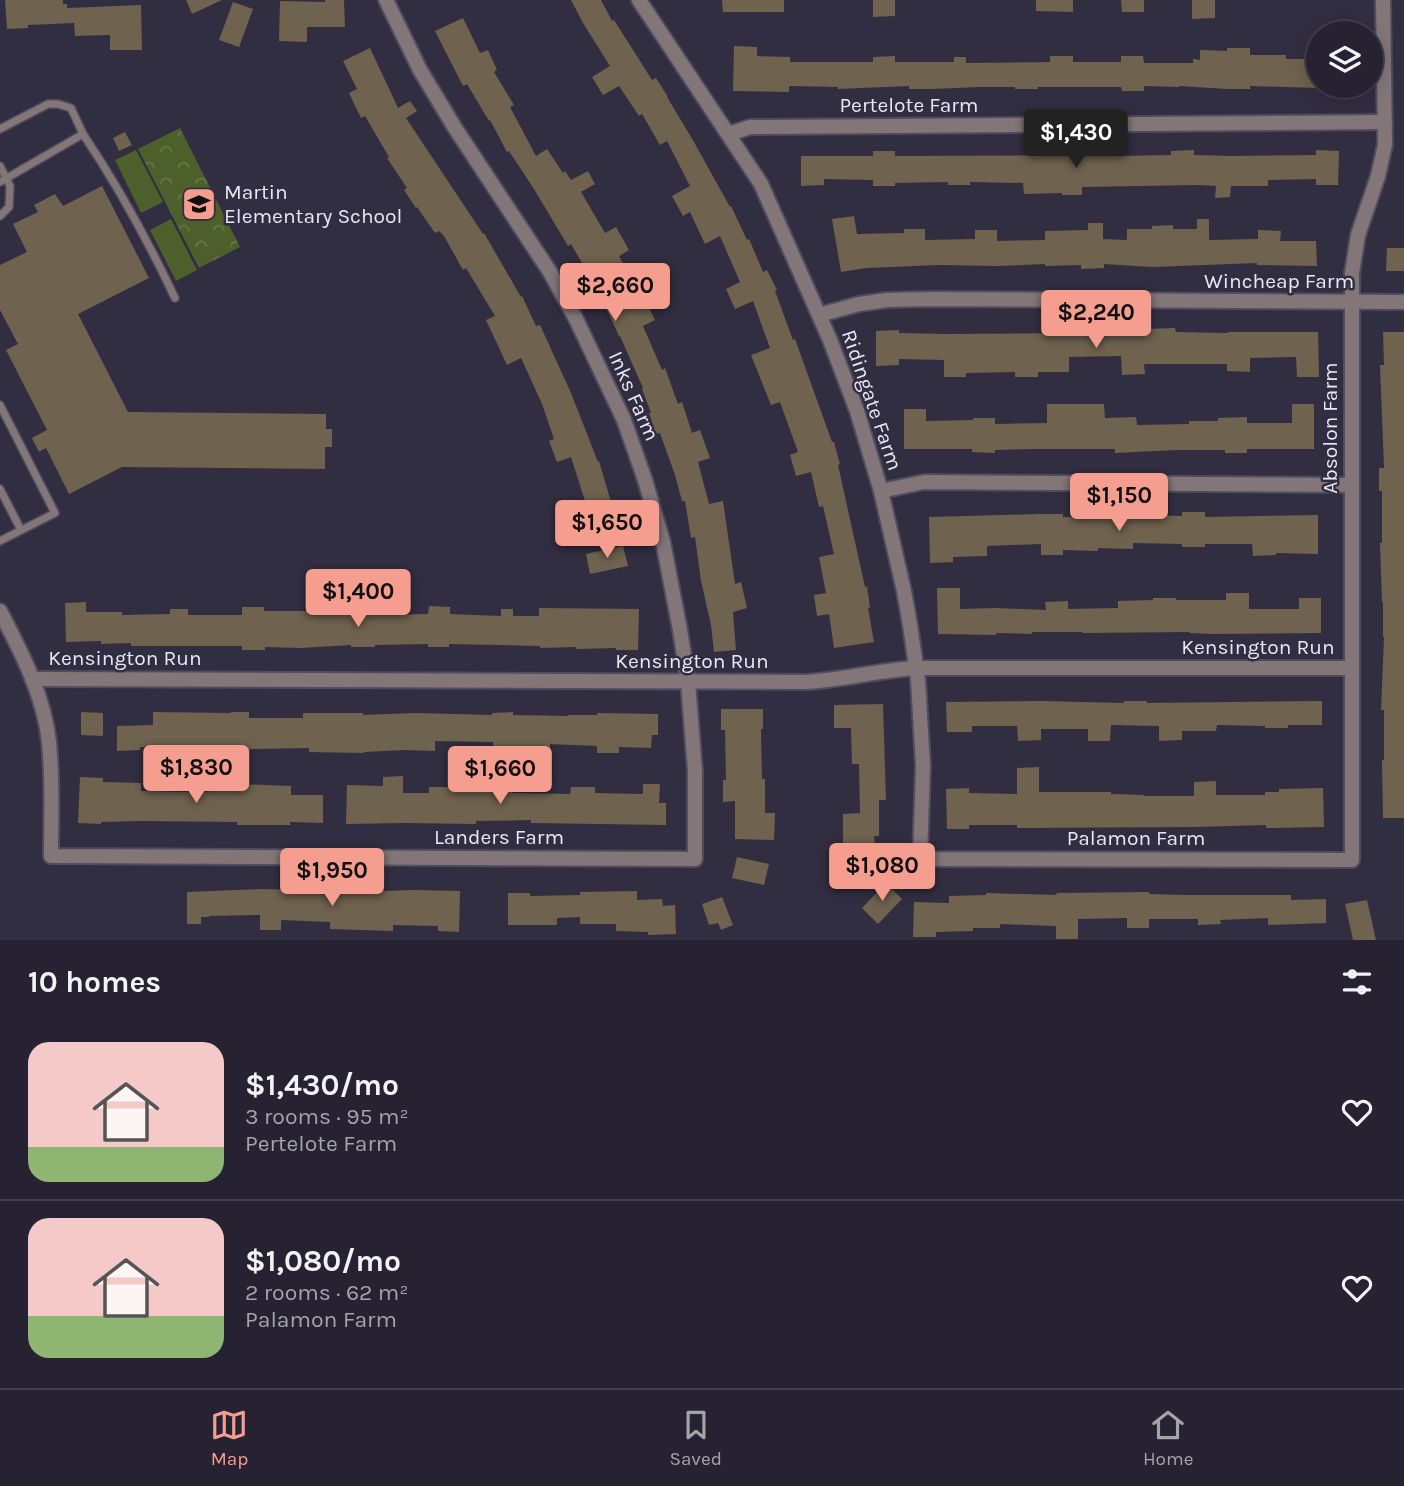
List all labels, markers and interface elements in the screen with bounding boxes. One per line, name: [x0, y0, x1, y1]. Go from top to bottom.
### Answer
map controls: [1306, 21, 1383, 98]
button: layers: [1306, 21, 1383, 98]
street label: Pertelote Farm: [840, 93, 979, 117]
pin: $1,430: [1019, 110, 1133, 170]
text: $1,430: [1040, 119, 1112, 146]
place label: Martin Elementary School: [224, 180, 402, 228]
school or university icon: Martin Elementary School: [180, 185, 218, 223]
pin: $2,660: [558, 264, 672, 323]
street label: Wincheap Farm: [1204, 269, 1354, 293]
text: $2,660: [576, 272, 654, 299]
pin: $2,240: [1039, 290, 1153, 350]
text: $2,240: [1057, 299, 1135, 326]
street label: Ridingate Farm: [837, 327, 907, 473]
street label: Inks Farm: [604, 347, 664, 445]
street label: Absolon Farm: [1318, 362, 1342, 494]
pin: $1,150: [1062, 474, 1176, 533]
text: $1,150: [1086, 482, 1152, 509]
pin: $1,650: [550, 500, 664, 560]
text: $1,650: [571, 509, 643, 536]
pin: $1,400: [301, 570, 415, 629]
text: $1,400: [322, 578, 394, 605]
street label: Kensington Run: [1181, 635, 1335, 659]
street label: Kensington Run: [48, 646, 202, 670]
street label: Kensington Run: [615, 649, 769, 673]
pin: $1,830: [139, 746, 253, 805]
pin: $1,660: [443, 746, 557, 806]
text: $1,830: [159, 754, 233, 781]
text: $1,660: [464, 755, 536, 782]
street label: Landers Farm: [434, 825, 564, 849]
street label: Palamon Farm: [1067, 826, 1205, 850]
pin: $1,080: [825, 844, 939, 903]
pin: $1,950: [275, 848, 389, 908]
text: $1,080: [845, 852, 919, 879]
text: $1,950: [296, 857, 368, 884]
icon: filters: [1338, 963, 1376, 1001]
text: 10 homes: [28, 964, 161, 1000]
text: $1,430/mo: [245, 1067, 399, 1103]
icon: home: [84, 1070, 168, 1154]
icon: heart: [1338, 1093, 1376, 1131]
text: 3 rooms · 95 m²: [245, 1103, 409, 1130]
text: Pertelote Farm: [245, 1130, 397, 1157]
text: $1,080/mo: [245, 1243, 401, 1279]
icon: home: [84, 1246, 168, 1330]
icon: heart: [1338, 1269, 1376, 1307]
text: 2 rooms · 62 m²: [245, 1279, 409, 1306]
text: Palamon Farm: [245, 1306, 397, 1333]
tab: Map: [210, 1406, 248, 1470]
tab: Saved: [669, 1406, 722, 1470]
tab: Home: [1143, 1406, 1194, 1470]

